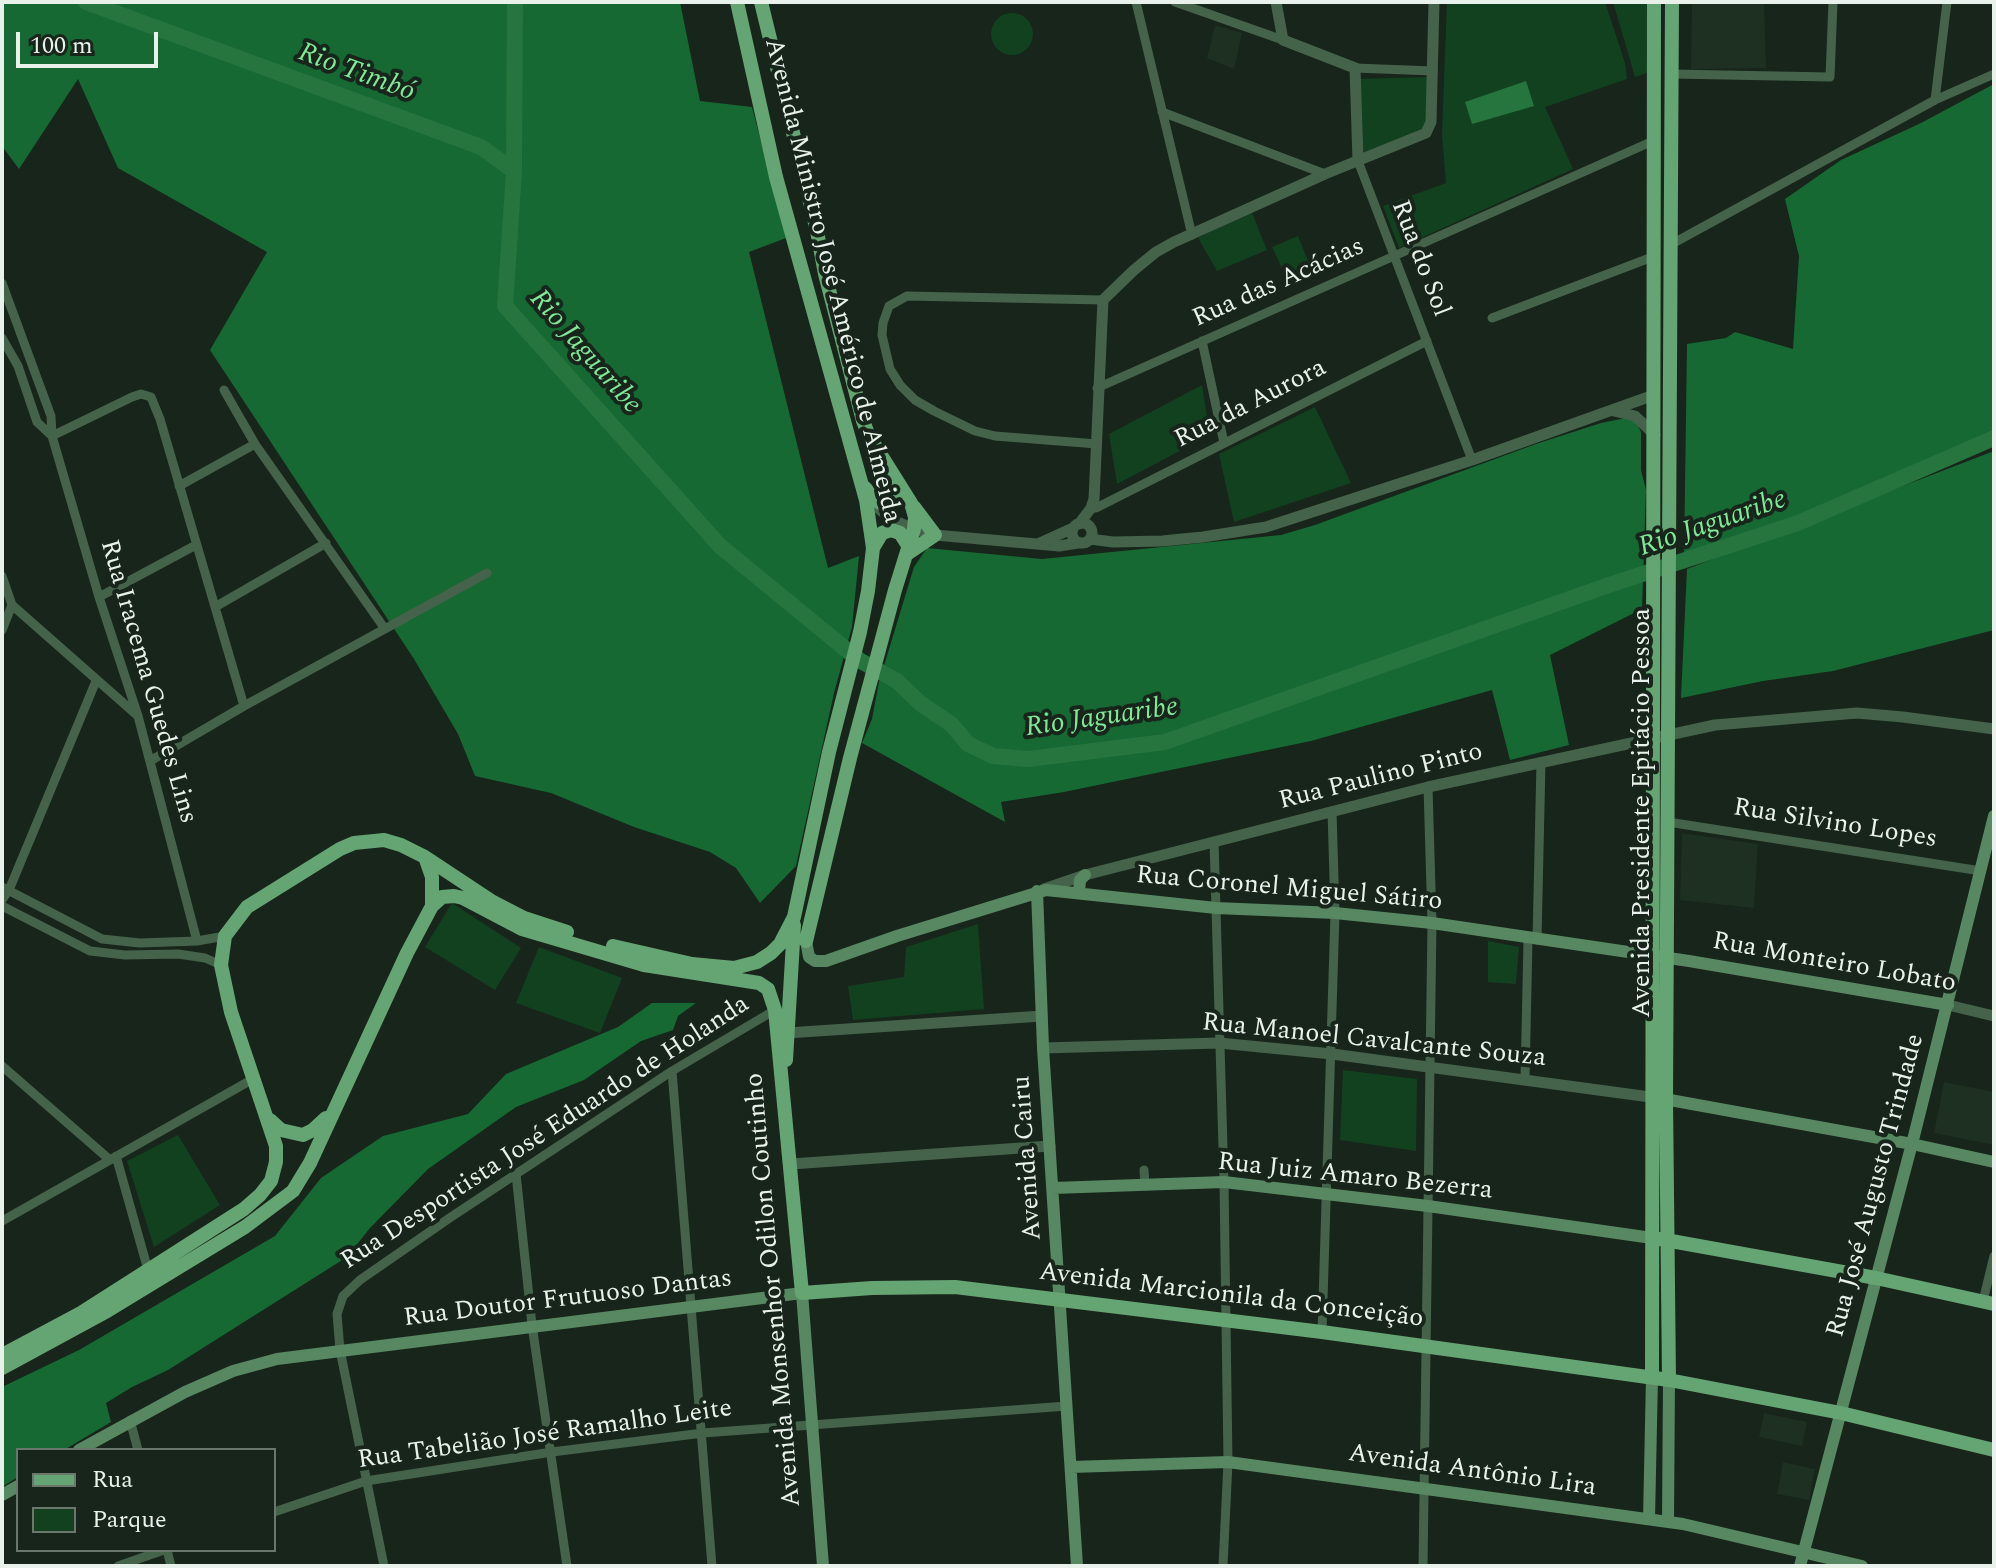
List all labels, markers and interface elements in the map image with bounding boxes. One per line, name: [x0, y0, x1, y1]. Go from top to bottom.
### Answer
scale bar: [20, 16, 162, 66]
text: 100 m: [30, 28, 93, 64]
street label: Avenida Ministro José Américo de Almeida: [756, 35, 906, 527]
water label: Rio Timbó: [293, 37, 419, 111]
street label: Rua do Sol: [1383, 196, 1455, 322]
street label: Rua das Acácias: [1188, 232, 1370, 336]
water label: Rio Jaguaribe: [521, 284, 647, 422]
street label: Rua da Aurora: [1170, 353, 1332, 457]
water label: Rio Jaguaribe: [1635, 484, 1791, 566]
street label: Rua Iracema Guedes Lins: [92, 536, 202, 828]
street label: Avenida Presidente Epitácio Pessoa: [1628, 608, 1660, 1018]
water label: Rio Jaguaribe: [1023, 692, 1181, 746]
street label: Rua Paulino Pinto: [1276, 738, 1486, 818]
street label: Rua Silvino Lopes: [1731, 793, 1939, 857]
street label: Rua Coronel Miguel Sátiro: [1135, 861, 1443, 919]
street label: Rua Monteiro Lobato: [1710, 927, 1958, 1001]
street label: Rua Desportista José Eduardo de Holanda: [336, 990, 756, 1278]
street label: Rua Manoel Cavalcante Souza: [1200, 1008, 1548, 1076]
street label: Rua José Augusto Trindade: [1821, 1031, 1933, 1341]
street label: Avenida Monsenhor Odilon Coutinho: [740, 1072, 810, 1508]
street label: Avenida Cairu: [1008, 1075, 1050, 1241]
street label: Rua Juiz Amaro Bezerra: [1216, 1148, 1494, 1208]
street label: Avenida Marcionila da Conceição: [1037, 1258, 1425, 1336]
street label: Rua Doutor Frutuoso Dantas: [402, 1264, 734, 1336]
street label: Rua Tabelião José Ramalho Leite: [356, 1394, 734, 1478]
street label: Avenida Antônio Lira: [1346, 1439, 1598, 1505]
legend: [16, 1448, 276, 1552]
text: Rua: [92, 1462, 133, 1498]
text: Parque: [92, 1502, 167, 1538]

